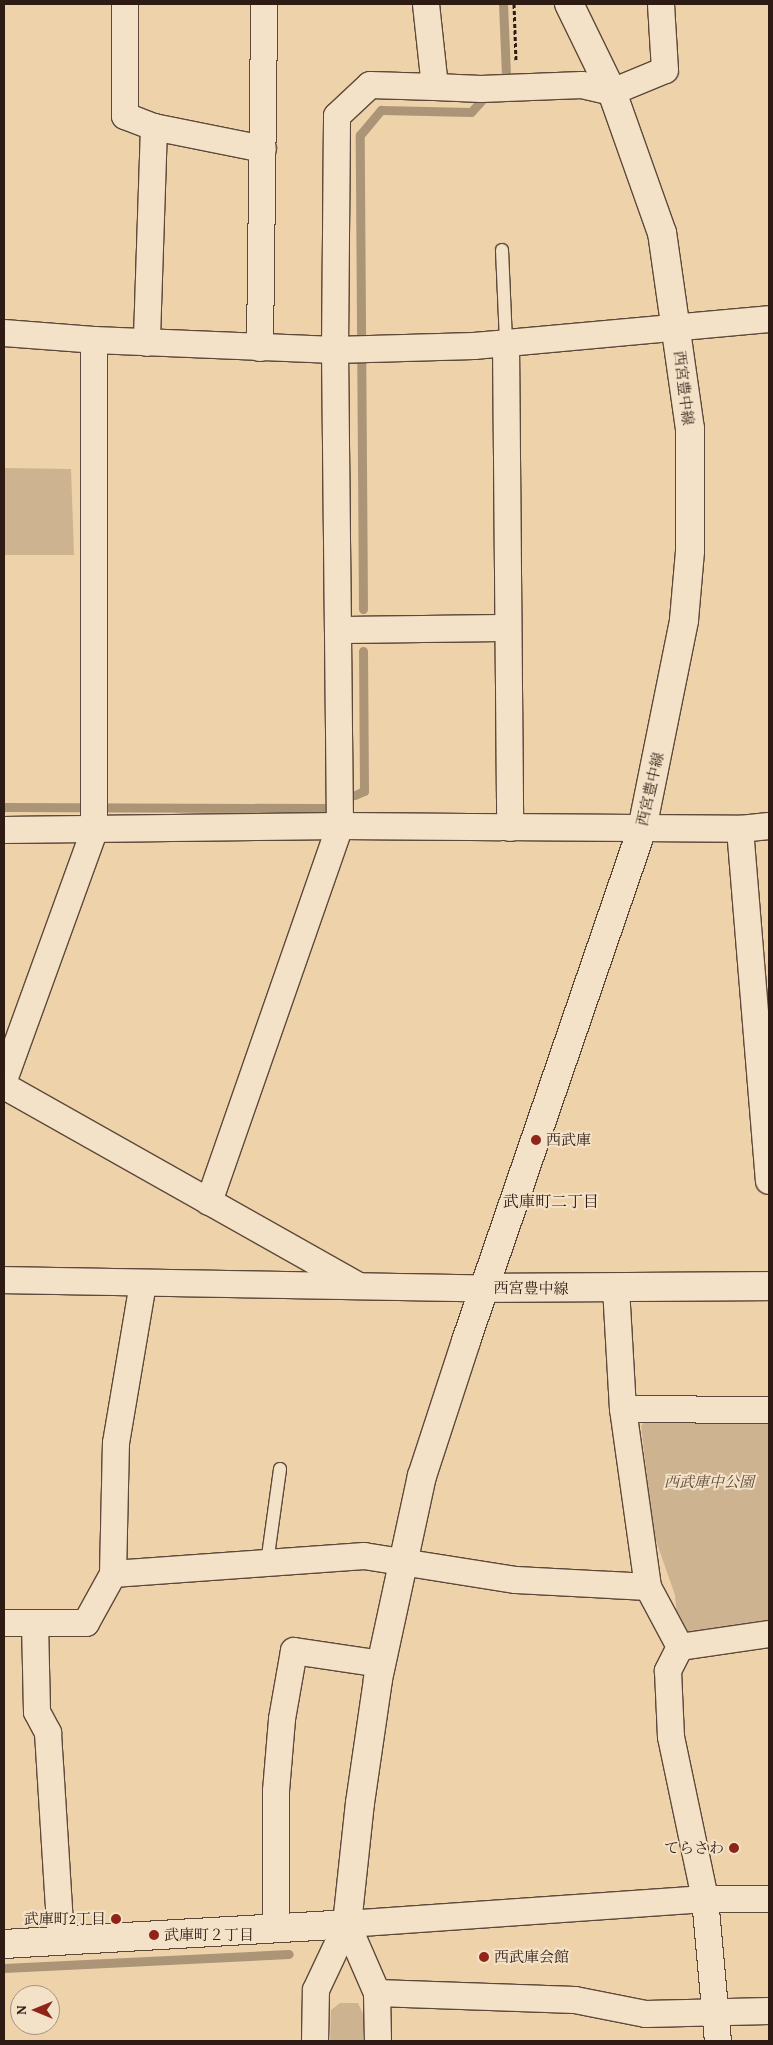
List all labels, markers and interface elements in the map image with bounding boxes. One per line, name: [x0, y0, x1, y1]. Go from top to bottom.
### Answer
street label: 西宮豊中線: [670, 350, 698, 426]
street label: 西宮豊中線: [633, 750, 667, 828]
place label: 西武庫: [546, 1131, 591, 1149]
marker: 西武庫: [530, 1134, 542, 1146]
district label: 武庫町二丁目: [503, 1191, 599, 1211]
street label: 西宮豊中線: [493, 1278, 569, 1298]
park label: 西武庫中公園: [664, 1473, 754, 1491]
place label: てらさわ: [664, 1839, 724, 1857]
marker: てらさわ: [728, 1842, 740, 1854]
place label: 武庫町2丁目: [24, 1910, 106, 1928]
marker: 武庫町2丁目: [110, 1913, 122, 1925]
place label: 武庫町２丁目: [164, 1926, 254, 1944]
marker: 武庫町２丁目: [148, 1929, 160, 1941]
place label: 西武庫会館: [494, 1948, 569, 1966]
marker: 西武庫会館: [478, 1951, 490, 1963]
north arrow: [10, 1985, 60, 2035]
text: N: [11, 2005, 31, 2015]

